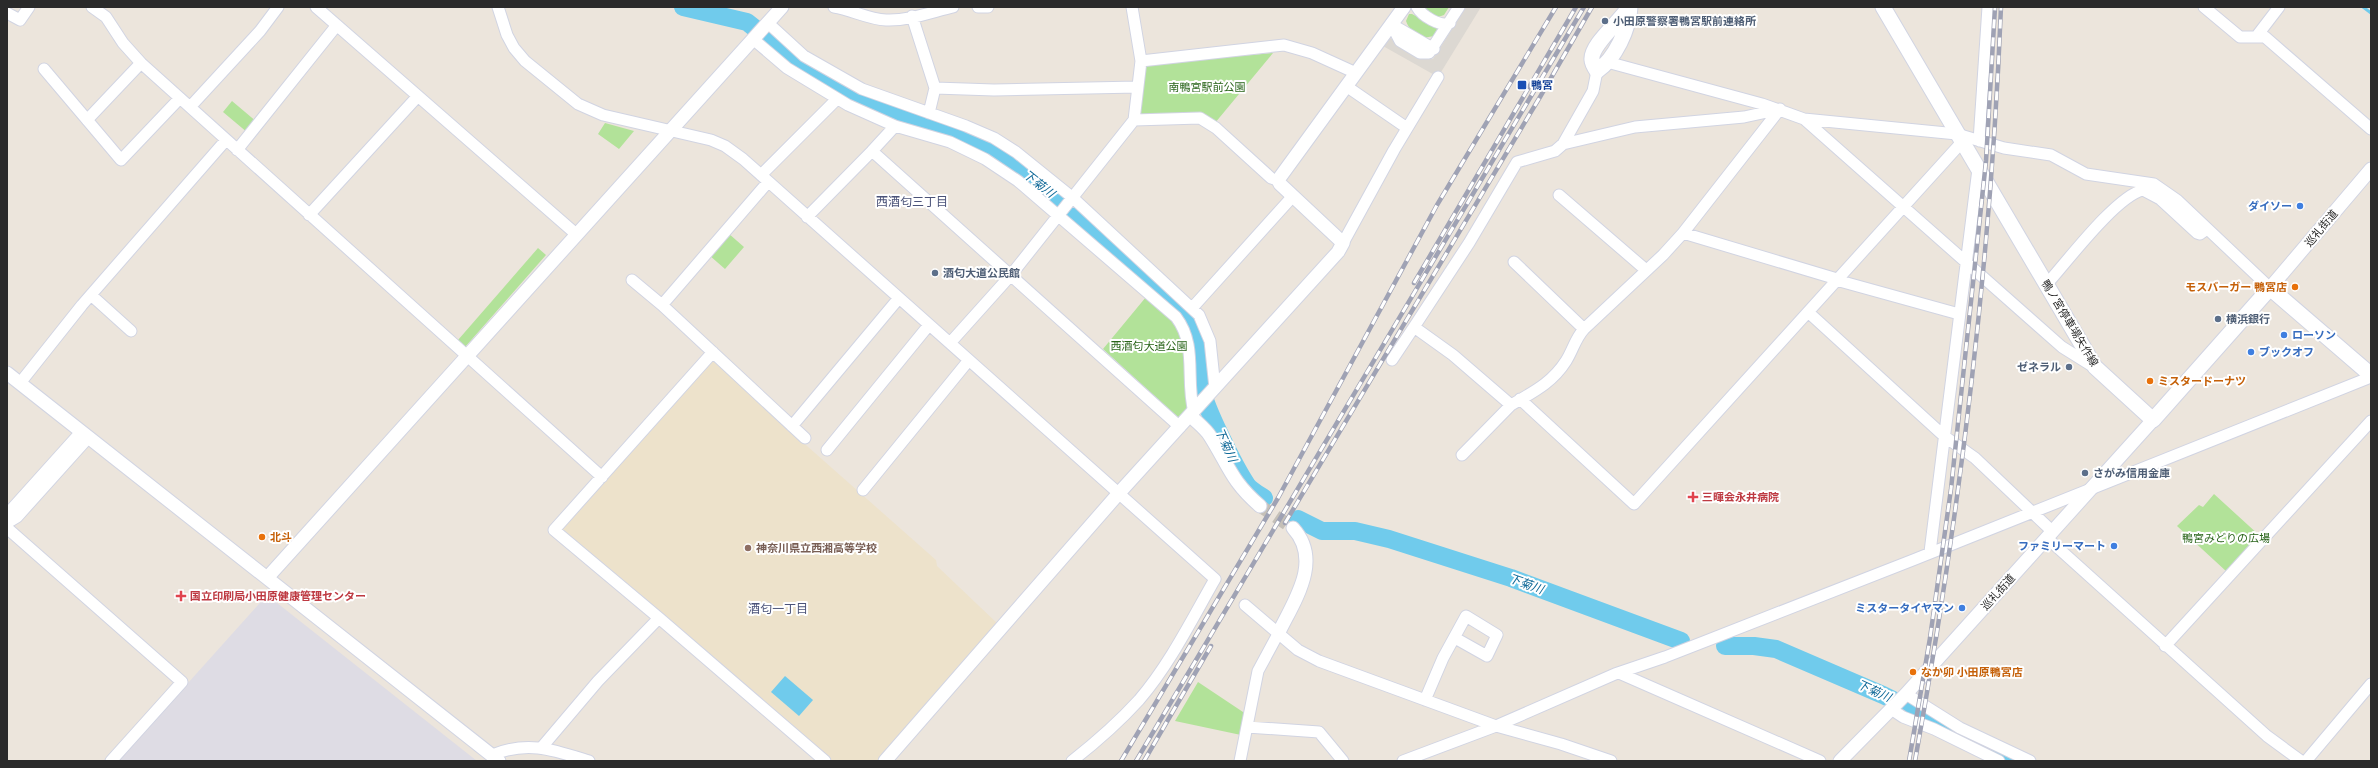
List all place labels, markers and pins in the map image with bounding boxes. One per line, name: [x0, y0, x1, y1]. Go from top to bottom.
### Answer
place label: 小田原警察署鴨宮駅前連絡所: [1613, 15, 1756, 28]
marker: 小田原警察署鴨宮駅前連絡所: [1600, 16, 1610, 26]
marker: 鴨宮: [1516, 79, 1528, 91]
place label: 鴨宮: [1531, 79, 1553, 92]
place label: ダイソー: [2248, 200, 2292, 213]
marker: ダイソー: [2295, 201, 2305, 211]
place label: 酒匂大道公民館: [943, 267, 1020, 280]
marker: 酒匂大道公民館: [930, 268, 940, 278]
place label: モスバーガー 鴨宮店: [2185, 281, 2287, 294]
marker: モスバーガー 鴨宮店: [2290, 282, 2300, 292]
place label: 横浜銀行: [2226, 313, 2270, 326]
marker: 横浜銀行: [2213, 314, 2223, 324]
place label: ローソン: [2292, 329, 2336, 342]
marker: ローソン: [2279, 330, 2289, 340]
place label: ブックオフ: [2259, 346, 2314, 359]
marker: ブックオフ: [2246, 347, 2256, 357]
place label: ゼネラル: [2017, 361, 2061, 374]
marker: ゼネラル: [2064, 362, 2074, 372]
place label: ミスタードーナツ: [2158, 375, 2246, 388]
marker: ミスタードーナツ: [2145, 376, 2155, 386]
place label: さがみ信用金庫: [2093, 467, 2170, 480]
marker: さがみ信用金庫: [2080, 468, 2090, 478]
marker: 三暉会永井病院: [1687, 491, 1699, 503]
place label: 三暉会永井病院: [1702, 491, 1779, 504]
place label: 北斗: [270, 531, 292, 544]
marker: 北斗: [257, 532, 267, 542]
place label: ファミリーマート: [2018, 540, 2106, 553]
marker: ファミリーマート: [2109, 541, 2119, 551]
place label: 神奈川県立西湘高等学校: [756, 542, 877, 555]
marker: 神奈川県立西湘高等学校: [743, 543, 753, 553]
marker: 国立印刷局小田原健康管理センター: [175, 590, 187, 602]
place label: 国立印刷局小田原健康管理センター: [190, 590, 366, 603]
place label: ミスタータイヤマン: [1855, 602, 1954, 615]
marker: ミスタータイヤマン: [1957, 603, 1967, 613]
place label: なか卯 小田原鴨宮店: [1921, 666, 2023, 679]
marker: なか卯 小田原鴨宮店: [1908, 667, 1918, 677]

